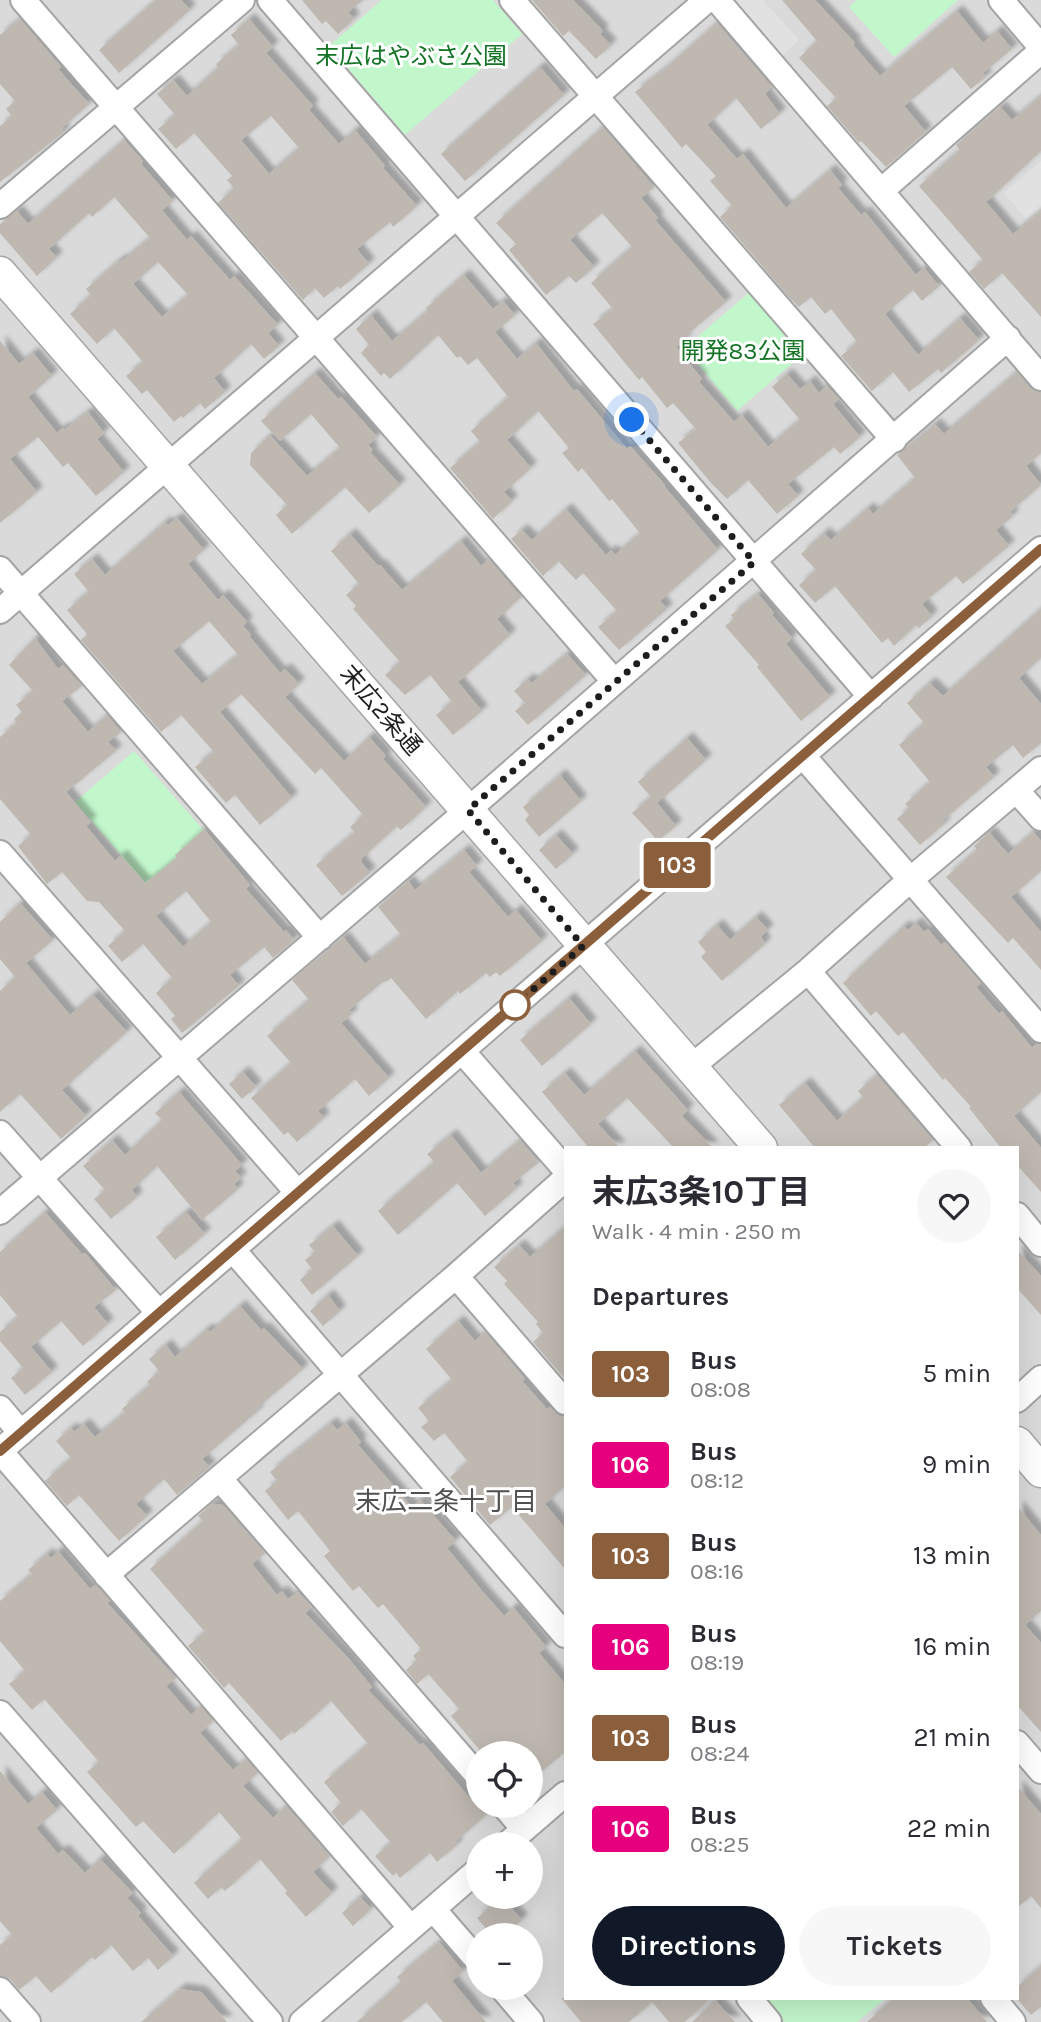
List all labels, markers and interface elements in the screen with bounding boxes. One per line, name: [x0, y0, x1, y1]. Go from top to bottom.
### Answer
park label: 末広はやぶさ公園: [315, 42, 507, 70]
park label: 開発83公園: [681, 337, 805, 365]
your location: [614, 402, 649, 437]
street label: 末広2条通: [334, 659, 428, 761]
line badge: 103: [637, 842, 717, 888]
text: 103: [658, 851, 696, 879]
unlabelled marker: [500, 990, 530, 1020]
button: heart: [917, 1169, 991, 1243]
text: 末広3条10丁目: [592, 1173, 810, 1211]
text: Walk · 4 min · 250 m: [592, 1218, 801, 1245]
text: Departures: [592, 1281, 729, 1312]
text: Bus: [690, 1345, 737, 1376]
text: 5 min: [922, 1358, 991, 1389]
text: 103: [611, 1360, 650, 1388]
text: 08:08: [690, 1376, 751, 1403]
text: Bus: [690, 1436, 737, 1467]
text: 9 min: [922, 1449, 991, 1480]
text: 106: [611, 1451, 650, 1479]
text: 08:12: [690, 1467, 744, 1494]
district label: 末広二条十丁目: [355, 1486, 537, 1517]
text: Bus: [690, 1527, 737, 1558]
text: 13 min: [913, 1540, 991, 1571]
text: 103: [611, 1542, 650, 1570]
text: 08:16: [690, 1558, 744, 1585]
text: Bus: [690, 1618, 737, 1649]
text: 16 min: [914, 1631, 991, 1662]
text: 106: [611, 1633, 650, 1661]
text: 08:19: [690, 1649, 744, 1676]
text: Bus: [690, 1709, 737, 1740]
text: 21 min: [913, 1722, 991, 1753]
text: 103: [611, 1724, 650, 1752]
text: 08:24: [690, 1740, 749, 1767]
map controls: [466, 1741, 543, 2000]
button: locate: [466, 1741, 543, 1818]
text: Bus: [690, 1800, 737, 1831]
text: 22 min: [907, 1813, 991, 1844]
text: 106: [611, 1815, 650, 1843]
text: 08:25: [690, 1831, 749, 1858]
button: +: [466, 1832, 543, 1909]
button: Directions: [592, 1906, 785, 1986]
button: Tickets: [799, 1906, 991, 1986]
button: −: [466, 1923, 543, 2000]

